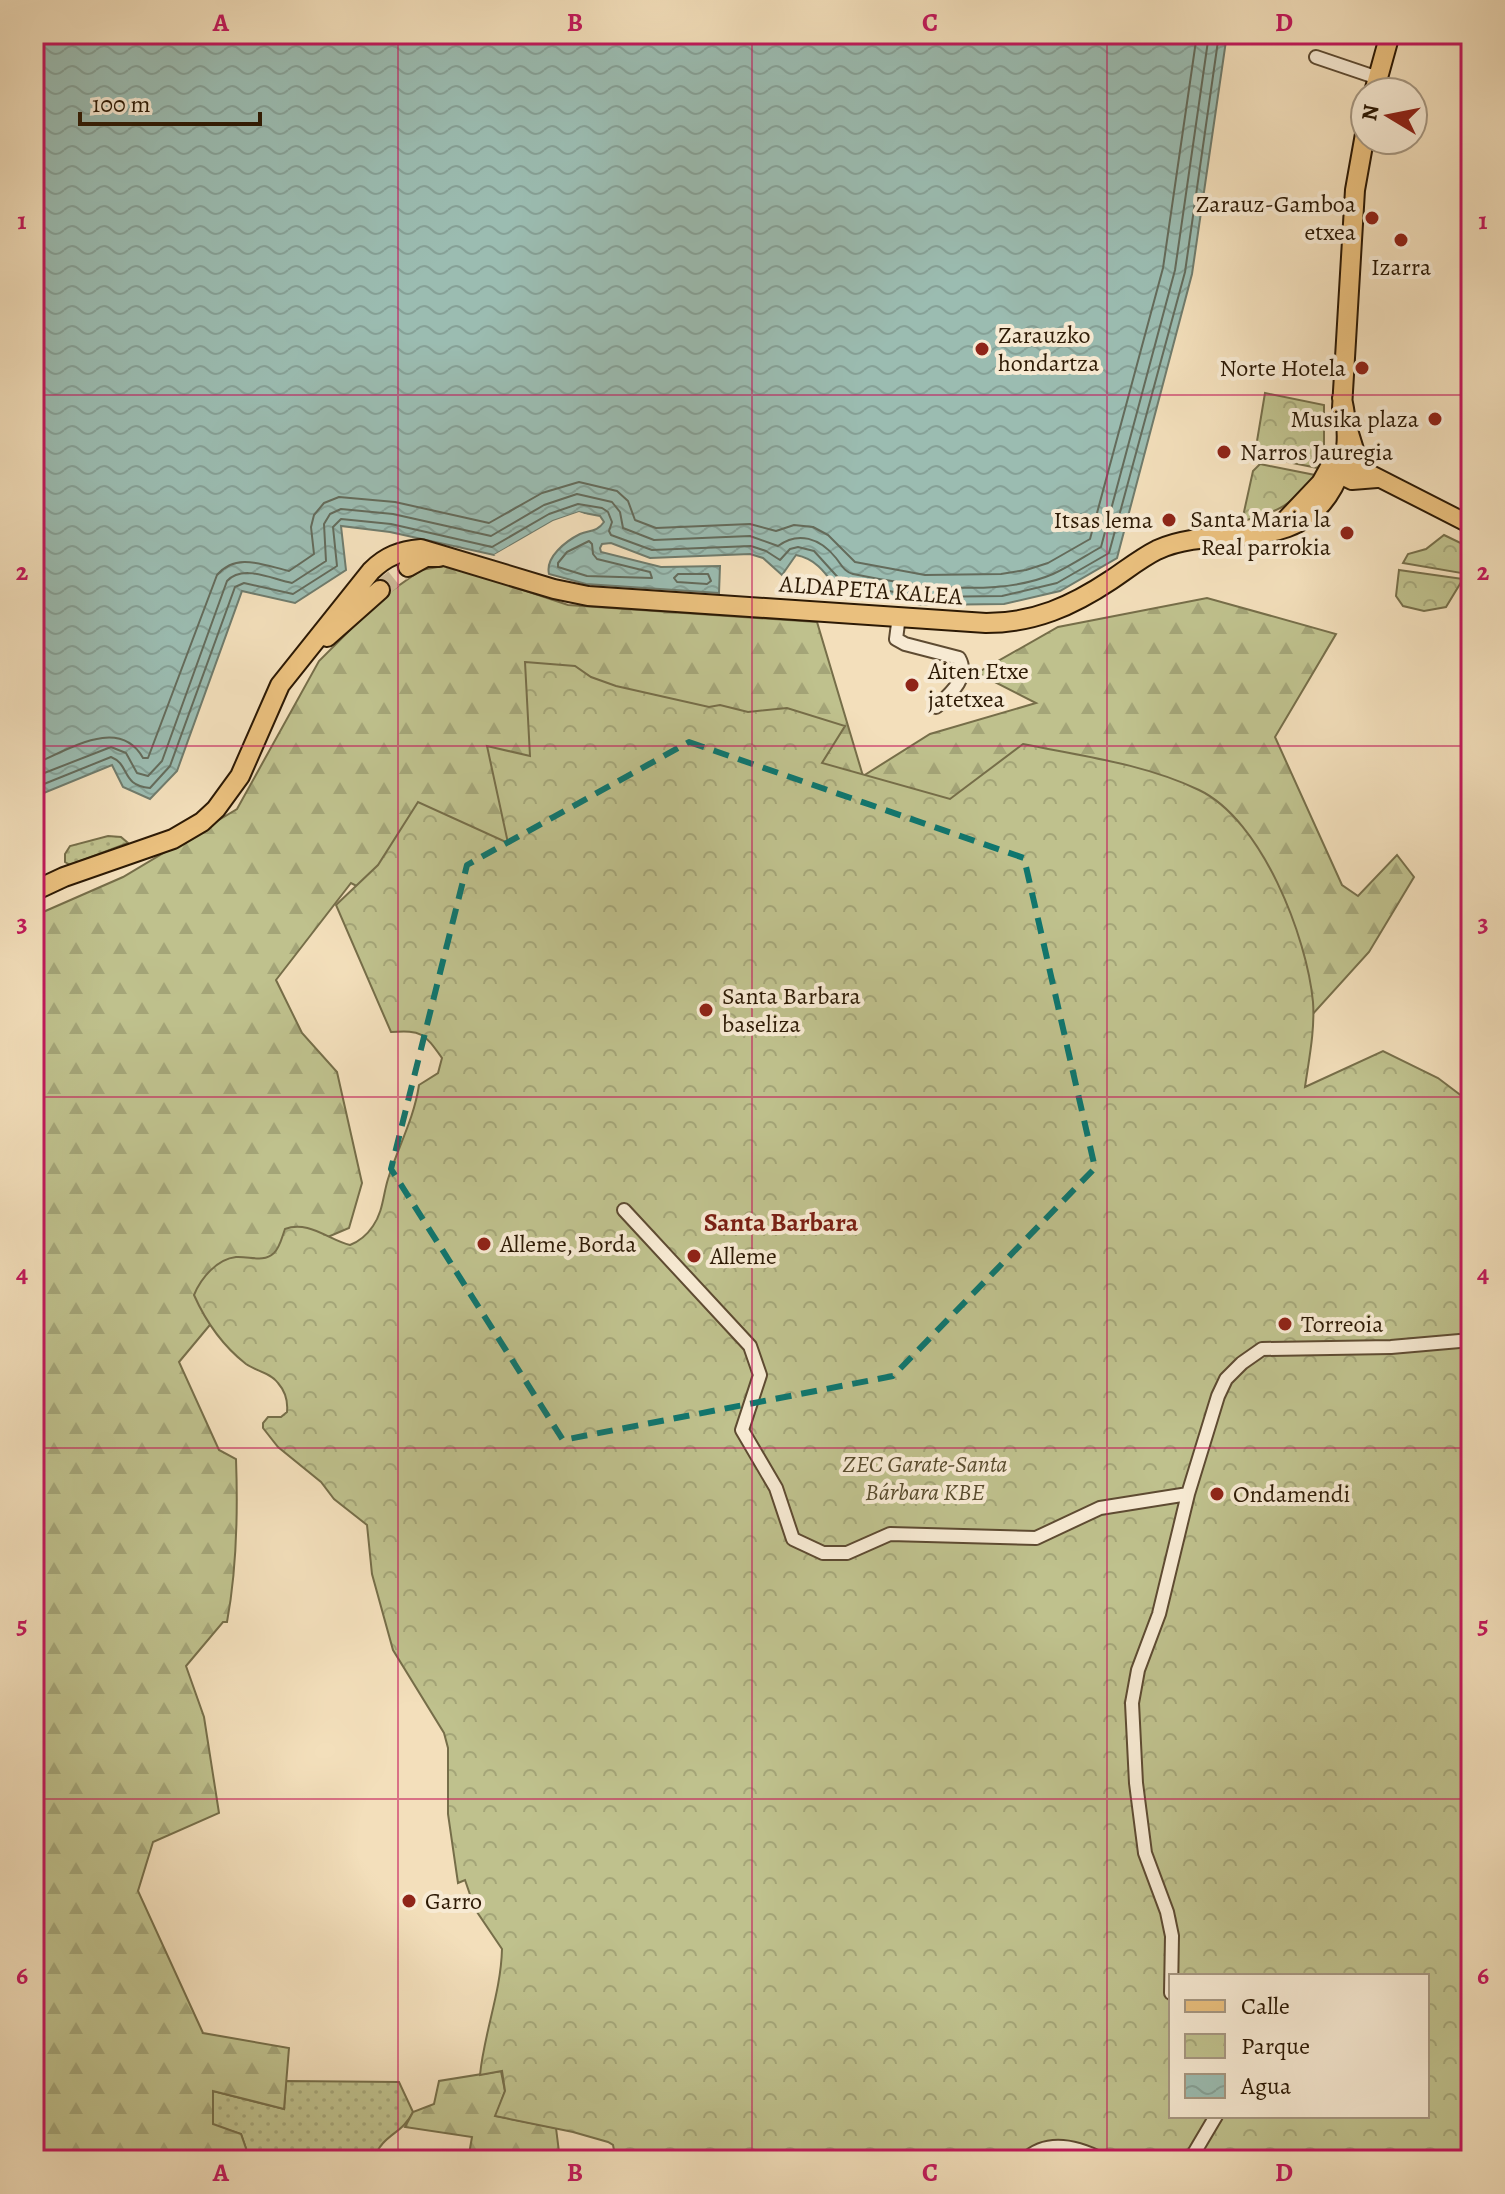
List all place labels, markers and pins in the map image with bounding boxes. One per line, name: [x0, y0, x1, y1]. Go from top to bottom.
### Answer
place label: Zarauz-Gamboa etxea: [1196, 188, 1357, 248]
marker: Zarauz-Gamboa etxea: [1363, 209, 1381, 227]
marker: Izarra: [1392, 231, 1410, 249]
place label: Izarra: [1371, 251, 1432, 283]
place label: Zarauzko hondartza: [998, 319, 1100, 379]
marker: Zarauzko hondartza: [973, 340, 991, 358]
place label: Norte Hotela: [1219, 352, 1347, 384]
marker: Norte Hotela: [1353, 359, 1371, 377]
place label: Musika plaza: [1290, 403, 1420, 435]
marker: Musika plaza: [1426, 410, 1444, 428]
place label: Narros Jauregia: [1240, 436, 1394, 468]
marker: Narros Jauregia: [1215, 443, 1233, 461]
place label: Santa Maria la Real parrokia: [1190, 503, 1332, 563]
place label: Itsas lema: [1053, 504, 1154, 536]
marker: Itsas lema: [1160, 511, 1178, 529]
marker: Santa Maria la Real parrokia: [1338, 524, 1356, 542]
place label: Aiten Etxe jatetxea: [927, 655, 1029, 715]
marker: Aiten Etxe jatetxea: [903, 676, 921, 694]
place label: Santa Barbara baseliza: [722, 980, 861, 1040]
marker: Santa Barbara baseliza: [697, 1001, 715, 1019]
place label: Alleme, Borda: [499, 1228, 637, 1260]
marker: Alleme, Borda: [475, 1235, 493, 1253]
place label: Alleme: [709, 1240, 777, 1272]
marker: Alleme: [685, 1247, 703, 1265]
place label: Torreoia: [1301, 1308, 1384, 1340]
marker: Torreoia: [1276, 1315, 1294, 1333]
place label: Ondamendi: [1233, 1478, 1350, 1510]
marker: Ondamendi: [1208, 1485, 1226, 1503]
place label: Garro: [425, 1885, 482, 1917]
marker: Garro: [400, 1892, 418, 1910]

